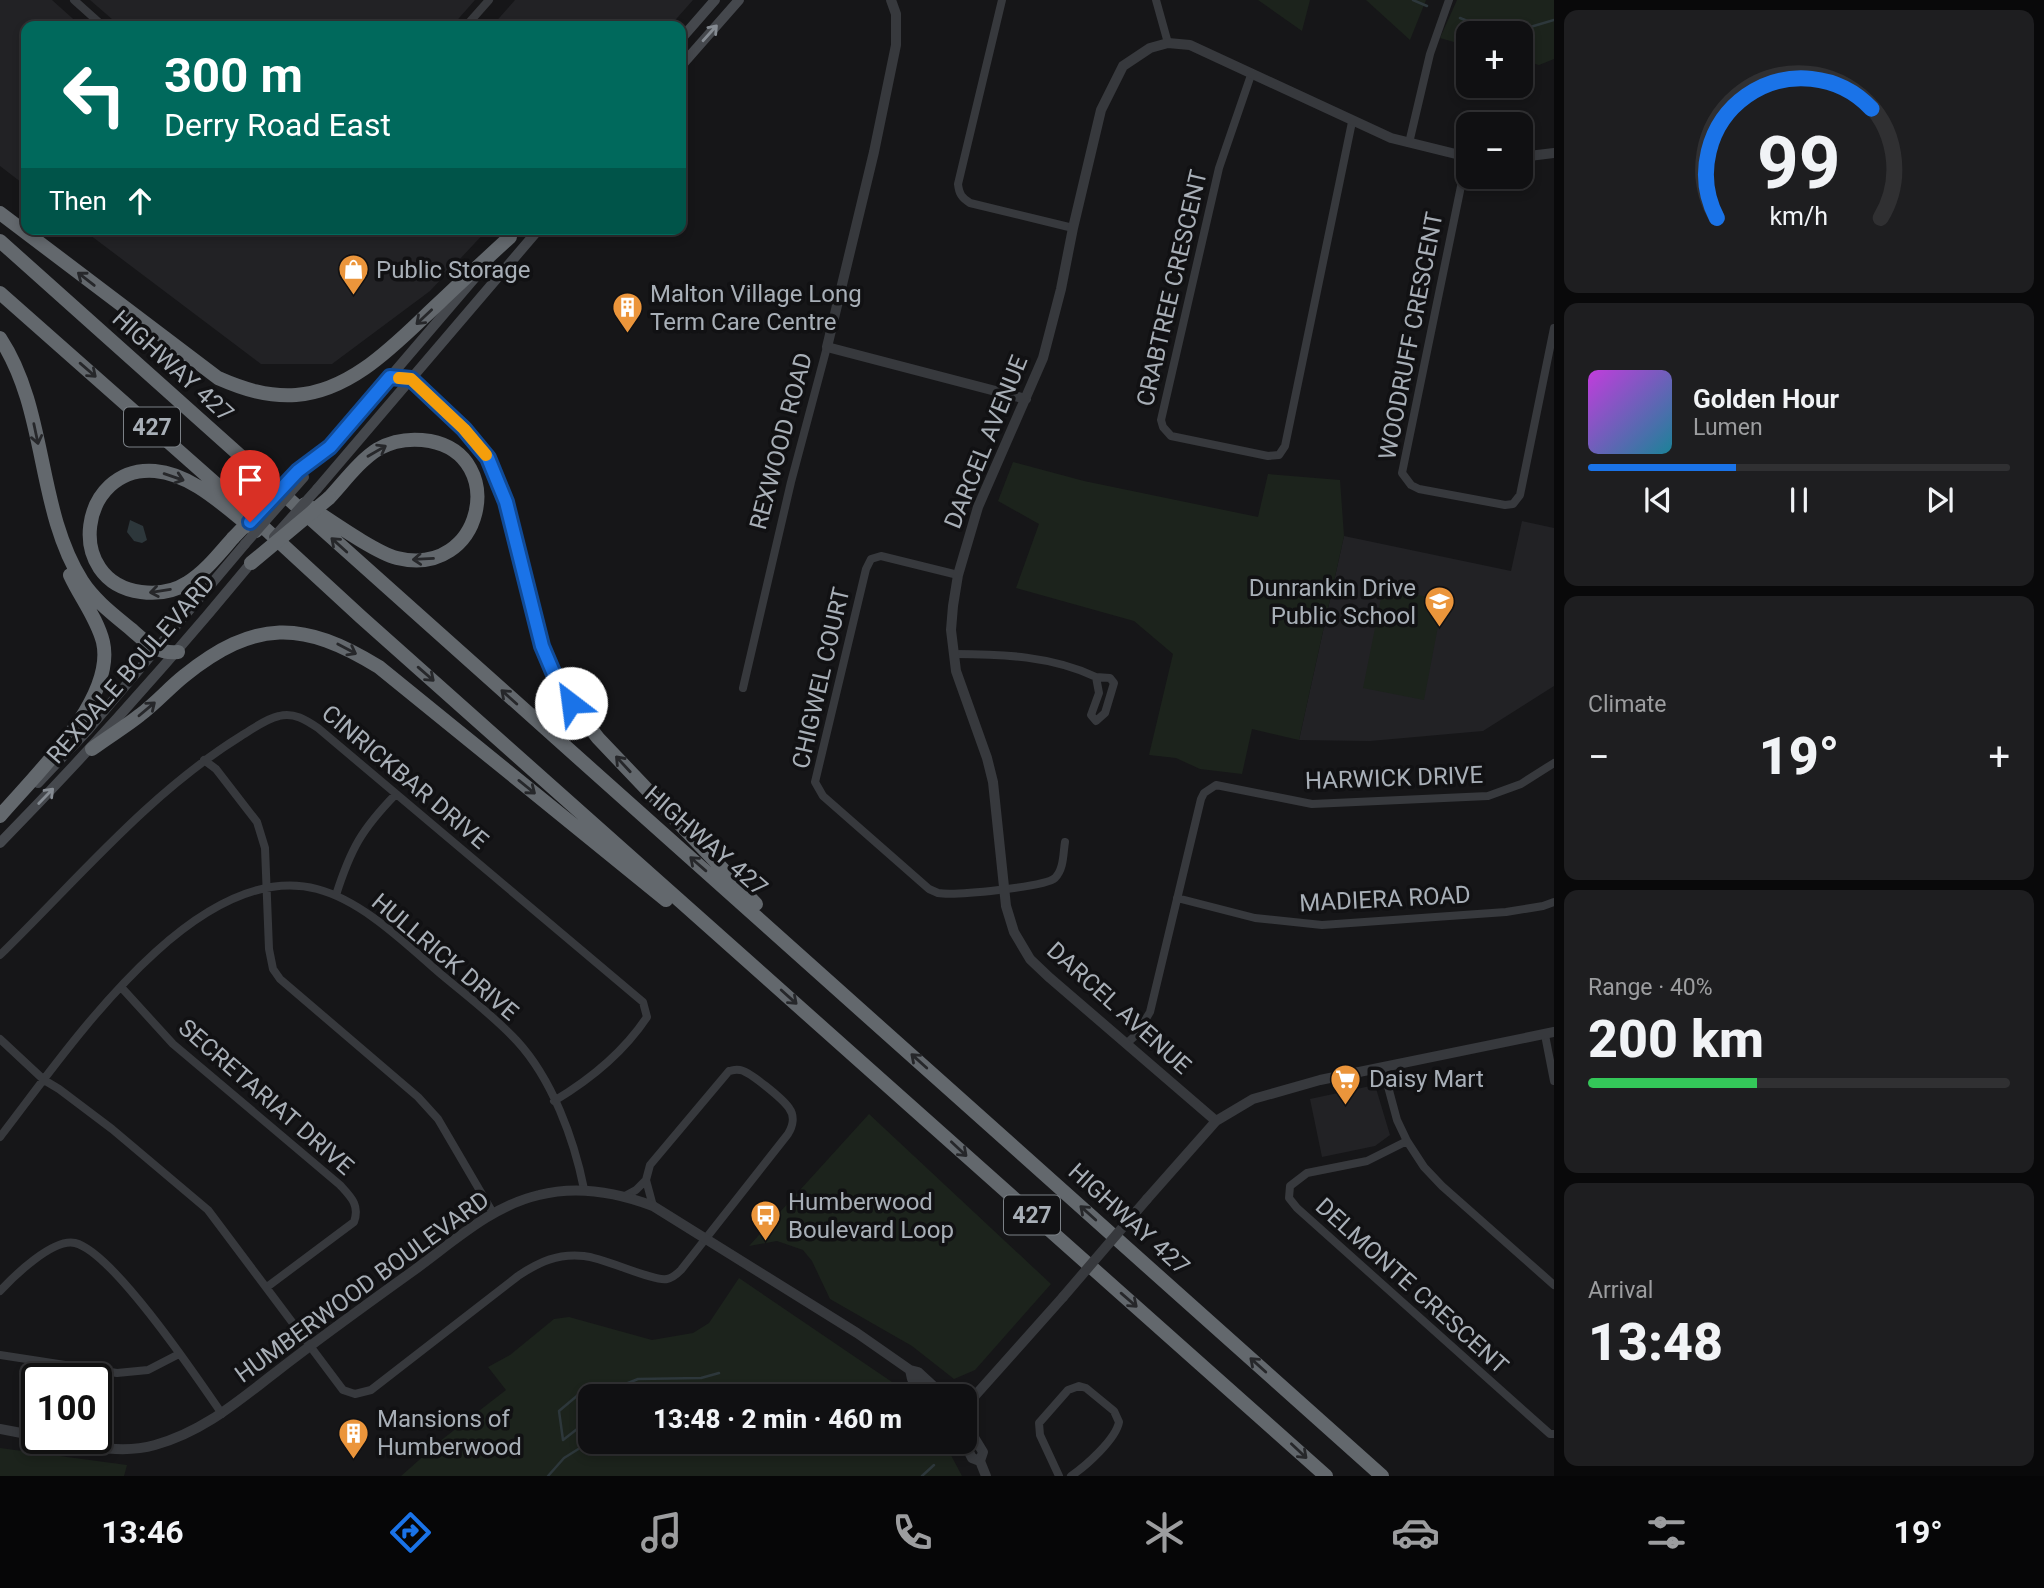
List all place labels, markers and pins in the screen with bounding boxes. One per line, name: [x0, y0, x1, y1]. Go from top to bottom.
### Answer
shop icon: Public Storage: [336, 253, 370, 297]
place label: Public Storage: [376, 256, 531, 284]
place label: Malton Village Long Term Care Centre: [650, 280, 862, 336]
building icon: Malton Village Long Term Care Centre: [610, 291, 644, 335]
pin: [220, 450, 280, 522]
place label: Dunrankin Drive Public School: [1249, 574, 1416, 630]
school or university icon: Dunrankin Drive Public School: [1422, 585, 1456, 629]
supermarket icon: Daisy Mart: [1329, 1062, 1363, 1106]
place label: Daisy Mart: [1369, 1065, 1484, 1093]
place label: Humberwood Boulevard Loop: [788, 1188, 954, 1244]
bus stop icon: Humberwood Boulevard Loop: [748, 1199, 782, 1243]
place label: Mansions of Humberwood: [377, 1405, 522, 1461]
building icon: Mansions of Humberwood: [337, 1416, 371, 1460]

